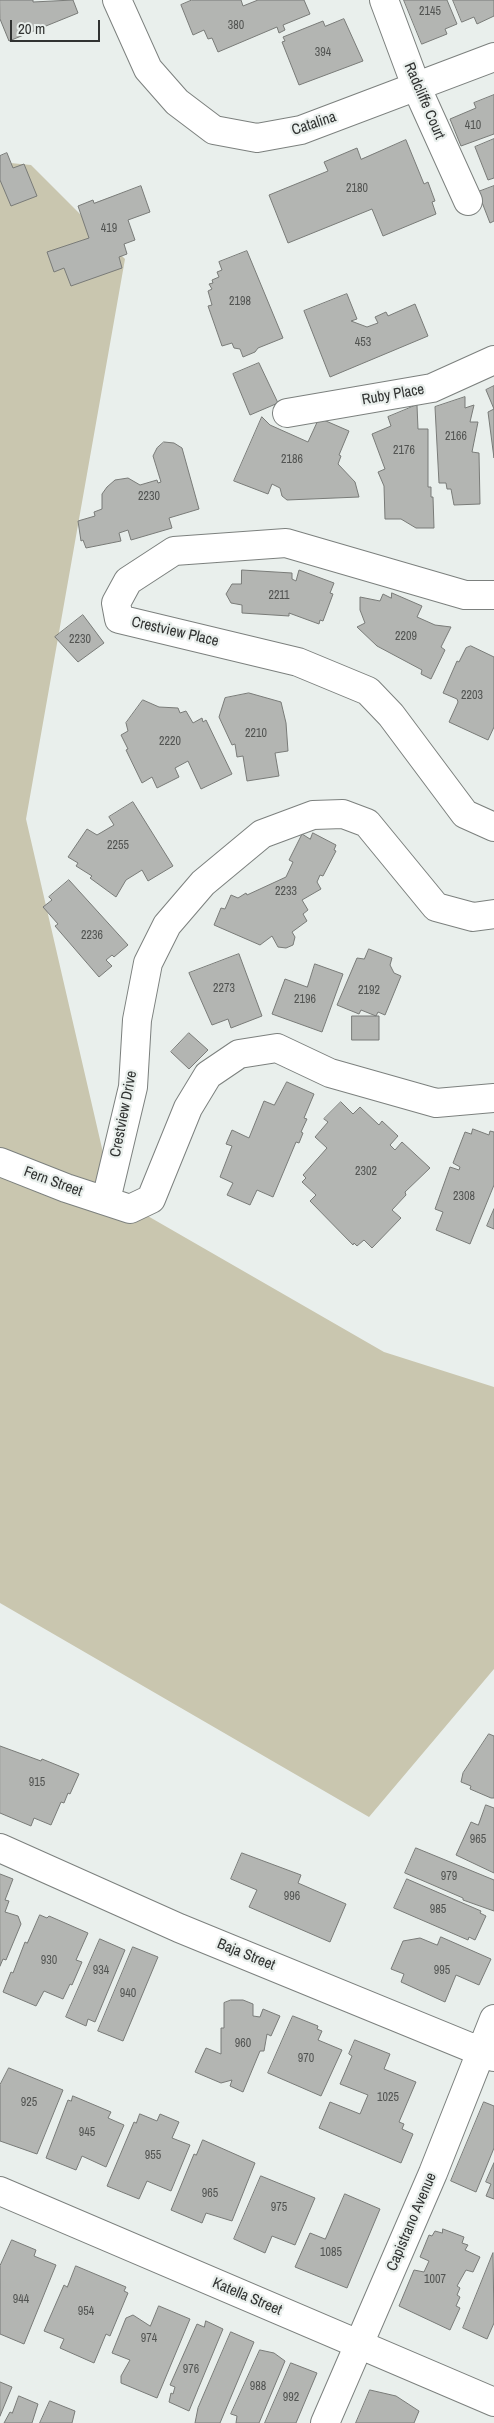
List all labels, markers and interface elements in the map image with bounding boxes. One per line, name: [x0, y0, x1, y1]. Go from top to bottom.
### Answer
house number: 2145: [419, 5, 441, 19]
scale bar: [12, 10, 102, 42]
text: 20 m: [18, 18, 45, 39]
house number: 380: [228, 19, 244, 33]
house number: 394: [315, 46, 331, 60]
street label: Radcliffe Court: [400, 60, 448, 142]
street label: Catalina: [289, 108, 339, 140]
house number: 410: [465, 119, 481, 133]
house number: 2180: [346, 182, 368, 196]
house number: 419: [101, 222, 117, 236]
house number: 2198: [229, 295, 251, 309]
house number: 453: [355, 336, 371, 350]
street label: Ruby Place: [360, 381, 426, 409]
house number: 2166: [445, 430, 467, 444]
house number: 2176: [393, 444, 415, 458]
house number: 2186: [281, 453, 303, 467]
house number: 2230: [138, 490, 160, 504]
house number: 2211: [268, 589, 290, 603]
street label: Crestview Place: [130, 613, 220, 651]
house number: 2209: [395, 630, 417, 644]
house number: 2230: [69, 633, 91, 647]
house number: 2203: [461, 689, 483, 703]
house number: 2210: [245, 727, 267, 741]
house number: 2220: [159, 735, 181, 749]
house number: 2255: [107, 839, 129, 853]
house number: 2233: [275, 885, 297, 899]
house number: 2236: [81, 929, 103, 943]
house number: 2273: [213, 982, 235, 996]
house number: 2192: [358, 984, 380, 998]
house number: 2196: [294, 993, 316, 1007]
street label: Crestview Drive: [107, 1069, 141, 1159]
street label: Fern Street: [21, 1163, 85, 1201]
house number: 2302: [355, 1165, 377, 1179]
house number: 2308: [453, 1190, 475, 1204]
house number: 915: [29, 1776, 45, 1790]
house number: 965: [470, 1833, 486, 1847]
house number: 979: [441, 1870, 457, 1884]
house number: 996: [284, 1890, 300, 1904]
house number: 985: [430, 1903, 446, 1917]
street label: Baja Street: [214, 1935, 278, 1975]
house number: 930: [41, 1954, 57, 1968]
house number: 934: [93, 1964, 109, 1978]
house number: 995: [434, 1964, 450, 1978]
house number: 940: [120, 1987, 136, 2001]
house number: 960: [235, 2037, 251, 2051]
house number: 970: [298, 2052, 314, 2066]
house number: 1025: [377, 2091, 399, 2105]
house number: 925: [21, 2096, 37, 2110]
house number: 945: [79, 2126, 95, 2140]
house number: 955: [145, 2149, 161, 2163]
street label: Capistrano Avenue: [383, 2170, 441, 2274]
house number: 965: [202, 2187, 218, 2201]
house number: 975: [271, 2201, 287, 2215]
house number: 1085: [320, 2246, 342, 2260]
house number: 1007: [424, 2273, 446, 2287]
street label: Katella Street: [209, 2274, 285, 2320]
house number: 944: [13, 2293, 29, 2307]
house number: 954: [78, 2305, 94, 2319]
house number: 974: [141, 2332, 157, 2346]
house number: 976: [183, 2363, 199, 2377]
house number: 988: [250, 2380, 266, 2394]
house number: 992: [283, 2391, 299, 2405]

